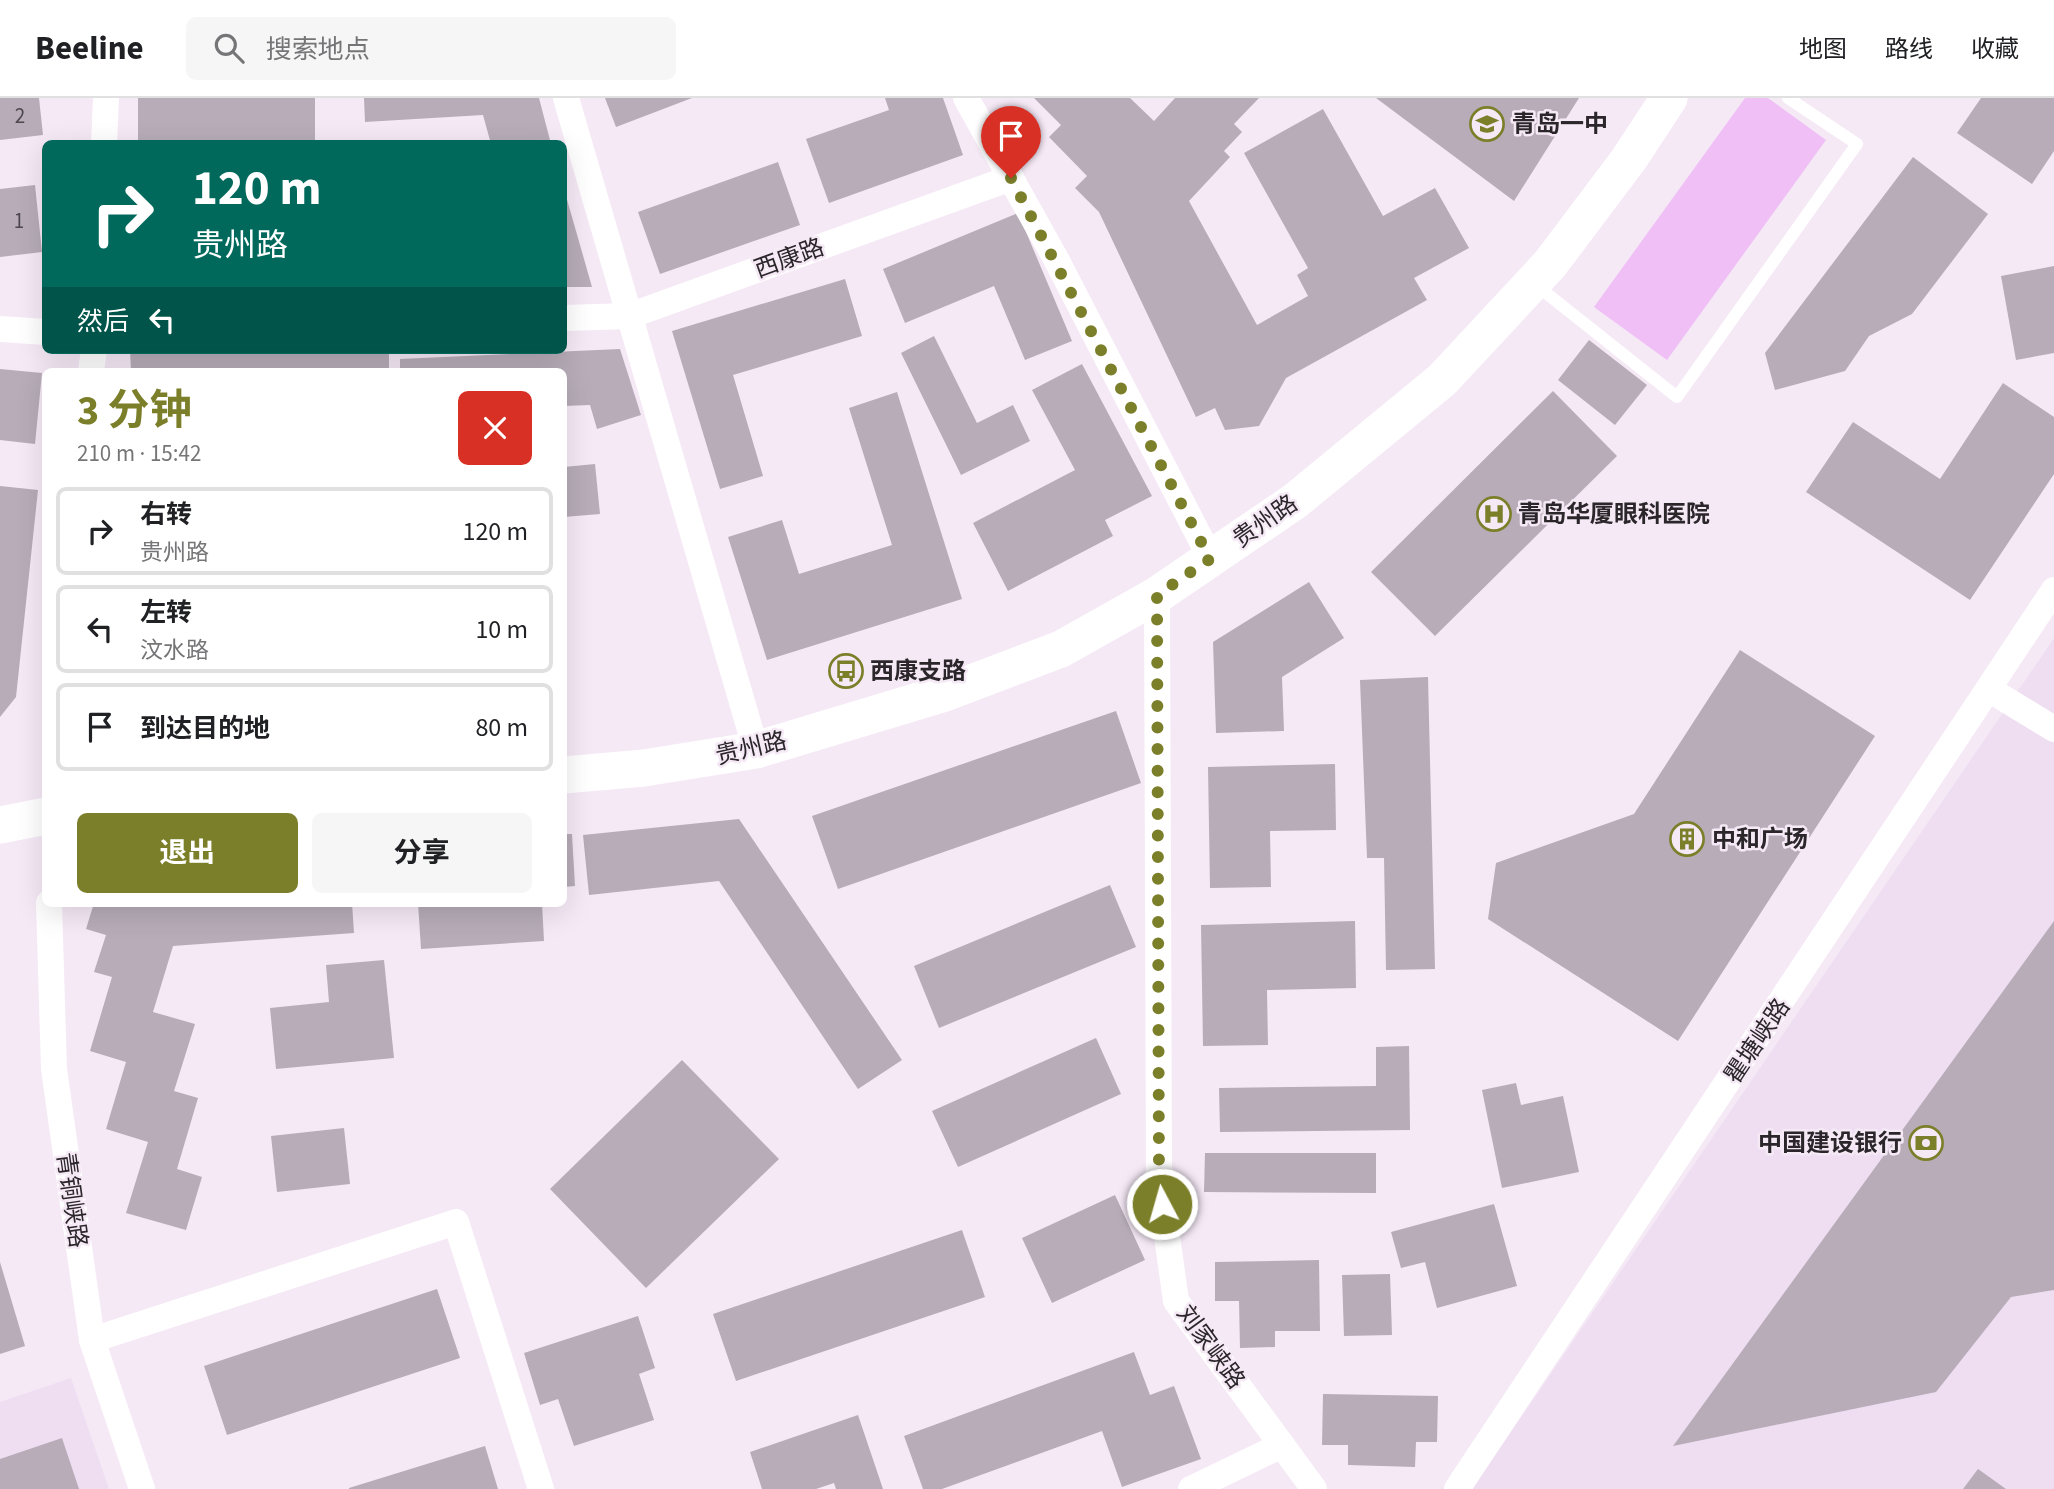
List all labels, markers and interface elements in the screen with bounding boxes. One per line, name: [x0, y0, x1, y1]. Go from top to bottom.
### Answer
search box: [186, 17, 676, 80]
text: Beeline: [35, 25, 144, 72]
icon: search: [210, 29, 248, 67]
text: 搜索地点: [266, 31, 370, 68]
text: 地图: [1799, 32, 1847, 67]
text: 路线: [1885, 32, 1933, 67]
text: 收藏: [1971, 32, 2019, 67]
house number: 2: [15, 101, 25, 131]
school or university icon: 青岛一中: [1468, 105, 1506, 143]
pin: [981, 106, 1041, 178]
place label: 青岛一中: [1512, 107, 1608, 142]
icon: arrive: [992, 117, 1030, 155]
text: 120 m: [192, 154, 321, 224]
icon: right: [77, 168, 168, 259]
house number: 1: [14, 206, 24, 236]
text: 贵州路: [192, 223, 288, 269]
street label: 西康路: [749, 230, 829, 287]
icon: left: [143, 301, 181, 339]
text: 然后: [77, 303, 129, 340]
text: 3 分钟: [77, 381, 192, 441]
button: close: [458, 391, 532, 465]
text: 210 m · 15:42: [77, 437, 201, 470]
street label: 贵州路: [1226, 486, 1305, 556]
hospital icon: 青岛华厦眼科医院: [1475, 495, 1513, 533]
text: 右转: [140, 496, 192, 533]
place label: 青岛华厦眼科医院: [1518, 497, 1710, 532]
icon: right: [81, 512, 119, 550]
text: 120 m: [462, 513, 528, 550]
text: 贵州路: [140, 536, 209, 569]
text: 左转: [140, 594, 192, 631]
icon: left: [81, 610, 119, 648]
text: 10 m: [475, 611, 528, 648]
text: 汶水路: [140, 634, 209, 667]
bus stop icon: 西康支路: [827, 652, 865, 690]
place label: 西康支路: [870, 654, 966, 689]
icon: arrive: [81, 708, 119, 746]
text: 80 m: [475, 709, 528, 746]
text: 到达目的地: [140, 710, 270, 747]
street label: 贵州路: [712, 723, 790, 774]
button: 退出: [77, 813, 298, 893]
button: 分享: [312, 813, 532, 893]
building icon: 中和广场: [1668, 820, 1706, 858]
place label: 中和广场: [1712, 822, 1808, 857]
street label: 瞿塘峡路: [1716, 992, 1799, 1091]
bank icon: 中国建设银行: [1907, 1124, 1945, 1162]
place label: 中国建设银行: [1758, 1126, 1902, 1161]
street label: 青铜峡路: [47, 1150, 96, 1250]
position arrow: [1125, 1167, 1199, 1241]
street label: 刘家峡路: [1168, 1298, 1253, 1396]

